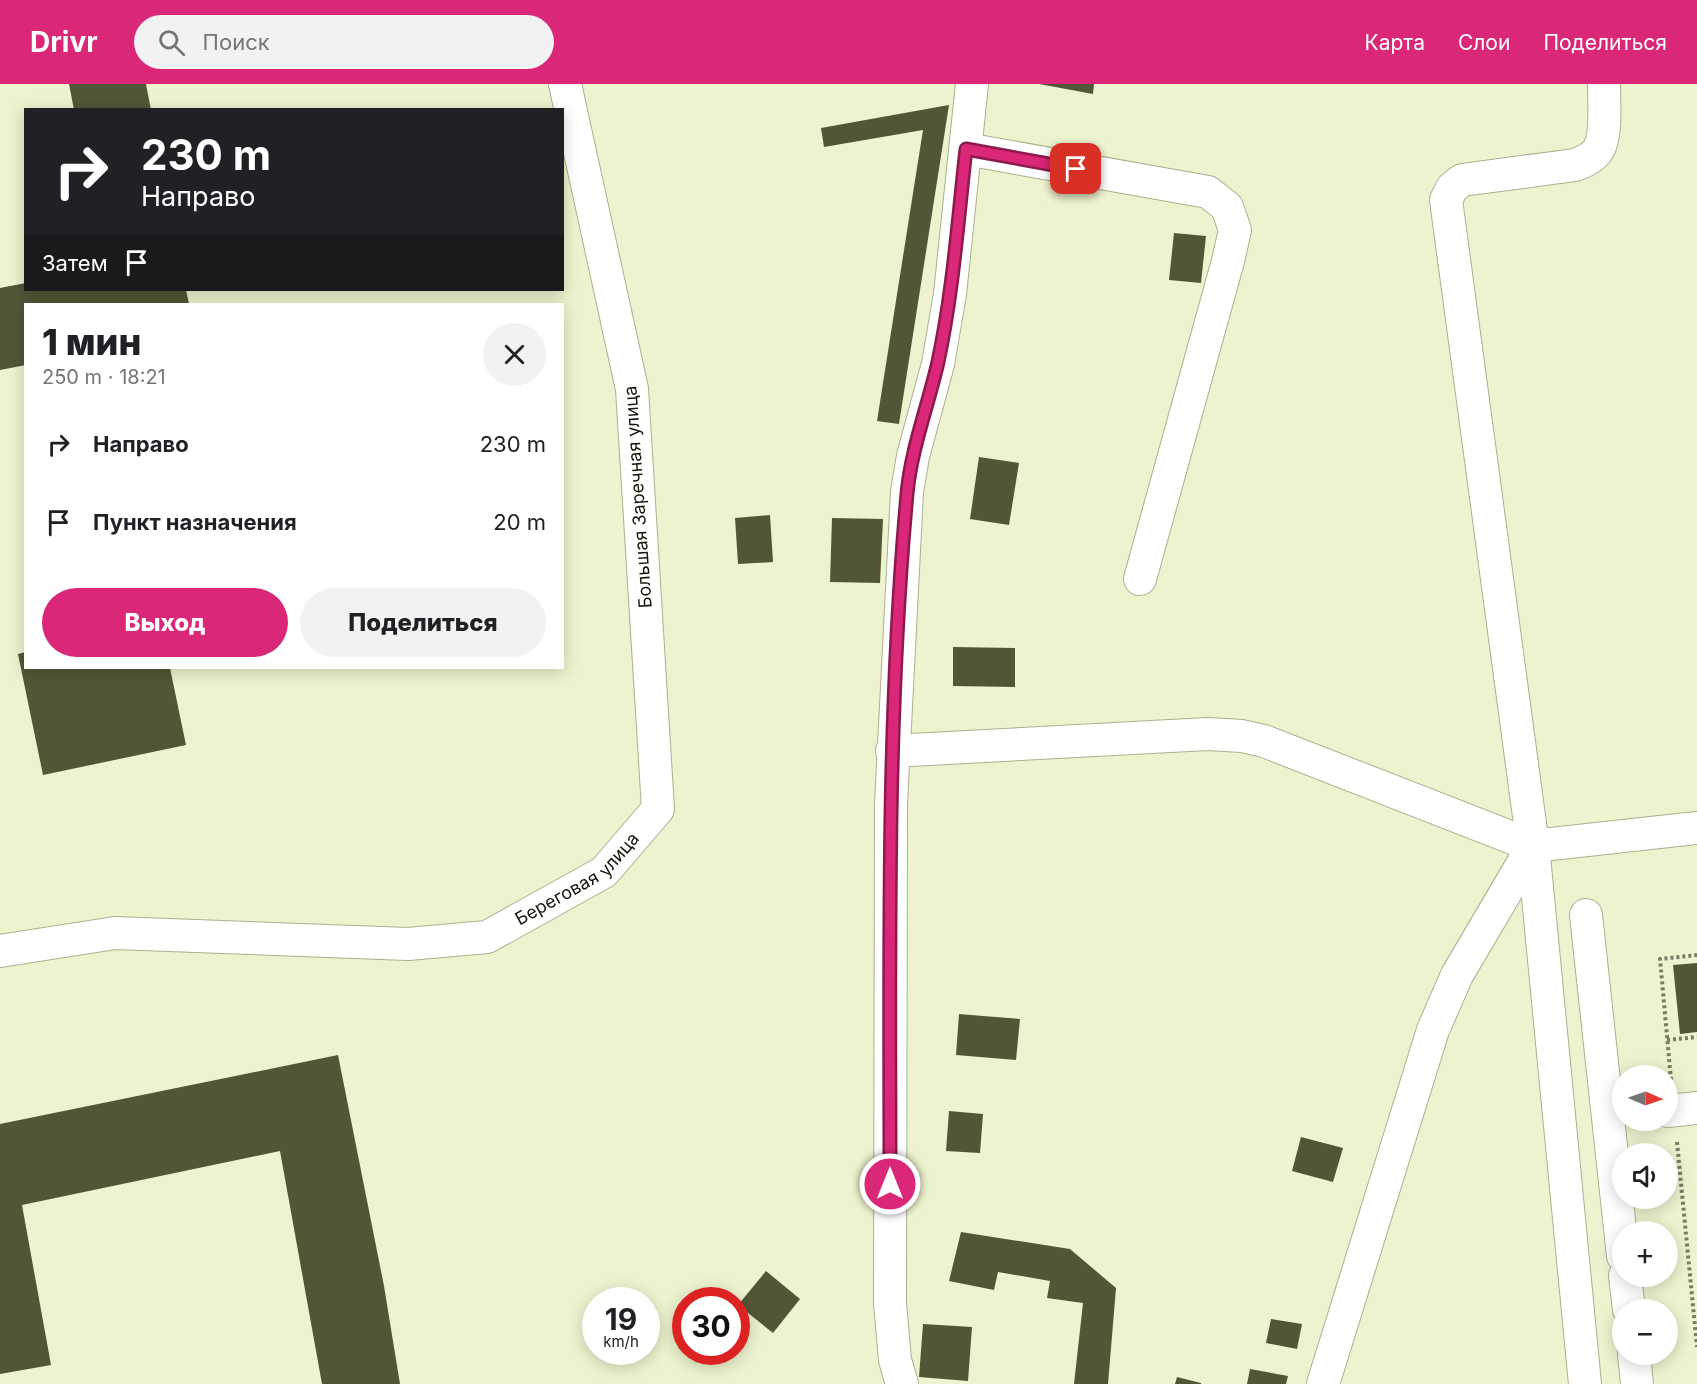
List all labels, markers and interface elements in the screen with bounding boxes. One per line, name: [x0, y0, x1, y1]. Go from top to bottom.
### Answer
search box: [134, 15, 554, 69]
text: Drivr: [30, 25, 98, 59]
icon: search: [155, 26, 188, 59]
text: Поиск: [203, 29, 270, 55]
text: Карта: [1365, 30, 1425, 55]
text: Слои: [1458, 30, 1510, 55]
text: Поделиться: [1543, 30, 1667, 55]
text: 230 m: [141, 129, 271, 180]
icon: right: [42, 132, 120, 210]
pin: [1050, 143, 1101, 194]
icon: arrive: [1059, 152, 1092, 185]
text: Направо: [141, 180, 256, 213]
icon: arrive: [120, 246, 153, 279]
text: Затем: [42, 250, 108, 276]
text: 1 мин: [42, 320, 141, 364]
button: close: [483, 323, 546, 386]
text: 250 m · 18:21: [42, 365, 166, 389]
street label: Большая Заречная улица: [619, 385, 656, 609]
icon: right: [42, 428, 75, 461]
text: Направо: [93, 431, 189, 457]
text: 230 m: [480, 431, 546, 457]
icon: arrive: [42, 506, 75, 539]
text: Пункт назначения: [93, 509, 297, 535]
text: 20 m: [493, 509, 546, 535]
button: Выход: [42, 588, 288, 657]
button: Поделиться: [300, 588, 546, 657]
street label: Береговая улица: [511, 828, 643, 929]
north arrow: [1612, 1065, 1678, 1131]
map controls: [1612, 1065, 1678, 1365]
button: sound: [1612, 1143, 1678, 1209]
position arrow: [858, 1152, 922, 1216]
button: +: [1612, 1221, 1678, 1287]
speed limit sign: 30: [672, 1287, 750, 1365]
button: −: [1612, 1299, 1678, 1365]
text: 19: [605, 1301, 637, 1337]
text: km/h: [603, 1332, 639, 1351]

